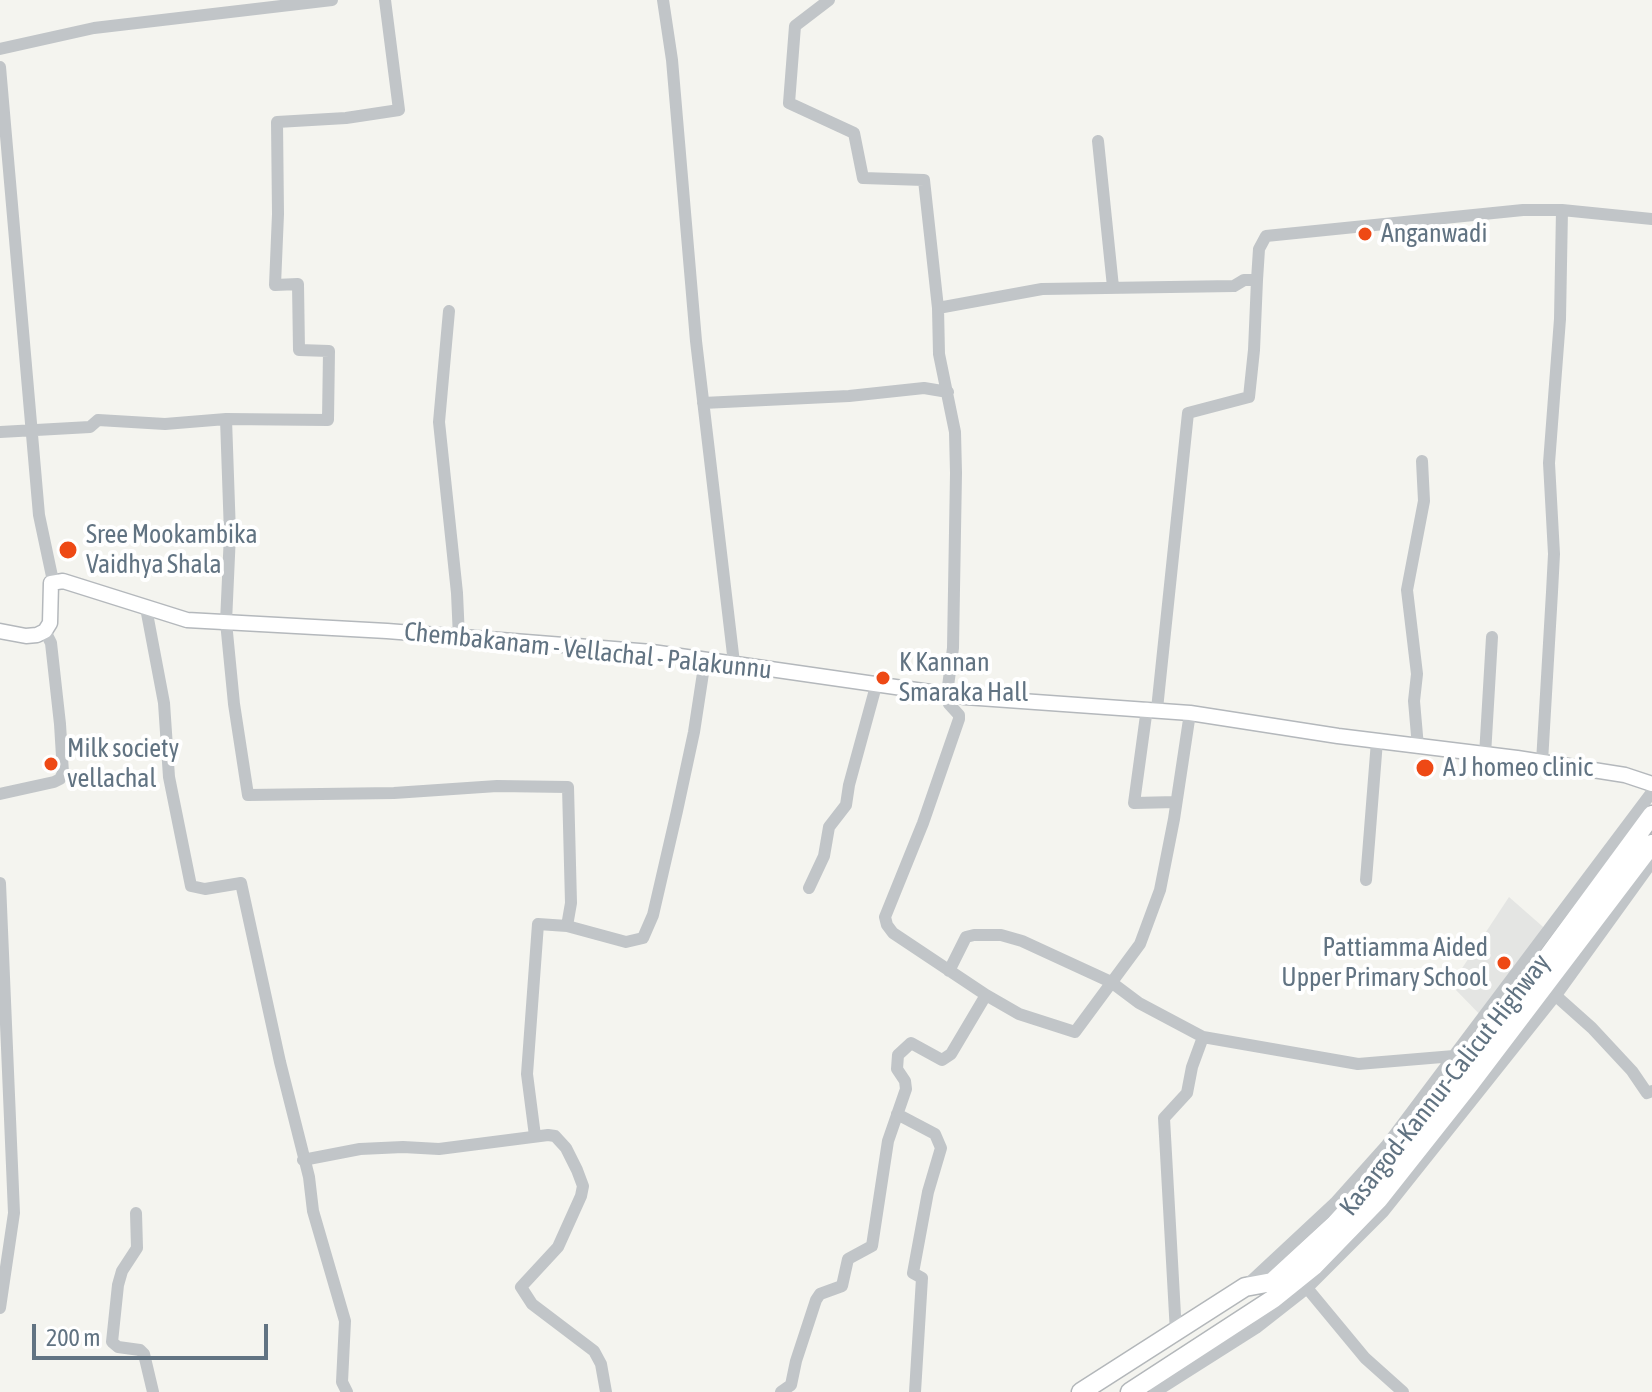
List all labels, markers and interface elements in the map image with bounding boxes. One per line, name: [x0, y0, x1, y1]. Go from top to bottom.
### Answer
place label: Anganwadi: [1381, 218, 1487, 250]
marker: Anganwadi: [1356, 225, 1374, 243]
place label: Sree Mookambika Vaidhya Shala: [86, 519, 258, 580]
marker: Sree Mookambika Vaidhya Shala: [57, 539, 79, 561]
street label: Chembakanam - Vellachal - Palakunnu: [403, 616, 773, 686]
place label: K Kannan Smaraka Hall: [899, 647, 1028, 708]
marker: K Kannan Smaraka Hall: [874, 669, 892, 687]
place label: Milk society vellachal: [67, 733, 179, 794]
place label: A J homeo clinic: [1443, 752, 1593, 784]
marker: Milk society vellachal: [42, 755, 60, 773]
marker: A J homeo clinic: [1414, 757, 1436, 779]
place label: Pattiamma Aided Upper Primary School: [1281, 932, 1488, 994]
street label: Kasargod-Kannur-Calicut Highway: [1333, 948, 1557, 1222]
marker: Pattiamma Aided Upper Primary School: [1495, 954, 1513, 972]
scale bar: [36, 1308, 272, 1358]
text: 200 m: [46, 1324, 100, 1351]

